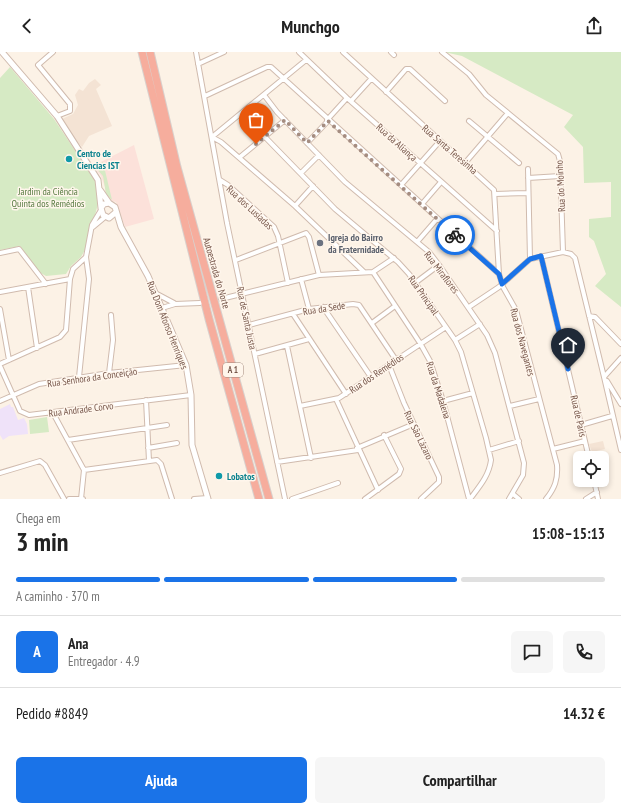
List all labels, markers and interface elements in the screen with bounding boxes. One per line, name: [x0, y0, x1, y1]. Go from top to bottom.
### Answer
icon: back: [16, 15, 38, 37]
text: Munchgo: [281, 15, 340, 38]
icon: share: [583, 15, 605, 37]
pin: [239, 103, 273, 144]
icon: bag: [245, 109, 267, 131]
street label: Rua da Aliança: [374, 121, 420, 164]
street label: Rua Santa Teresinha: [419, 122, 480, 177]
place label: Centro de Ciencias IST: [77, 147, 120, 172]
marker: Centro de Ciencias IST: [64, 154, 74, 164]
street label: Rua do Moinho: [553, 160, 568, 212]
street label: Rua dos Lusíadas: [224, 182, 276, 233]
park label: Jardim da Ciência Quinta dos Remédios: [12, 185, 85, 210]
courier: [435, 215, 475, 255]
icon: bike: [444, 224, 466, 246]
place label: Igreja do Bairro da Fraternidade: [328, 231, 384, 256]
street label: Autoestrada do Norte: [200, 236, 233, 310]
marker: Igreja do Bairro da Fraternidade: [315, 238, 325, 248]
street label: Rua Miraflores: [421, 249, 462, 296]
street label: Rua Principal: [405, 273, 442, 318]
street label: Rua Dom Afonso Henriques: [144, 279, 191, 372]
street label: Rua de Santa Justa: [233, 285, 260, 351]
street label: Rua da Sede: [302, 299, 346, 318]
street label: Rua dos Navegantes: [507, 307, 538, 378]
pin: [551, 328, 585, 369]
icon: home: [557, 334, 579, 356]
street label: Rua dos Remédios: [347, 350, 406, 396]
street label: Rua da Madalena: [423, 360, 454, 420]
road number: A 1: [223, 363, 243, 377]
street label: Rua Senhora da Conceição: [46, 365, 138, 390]
street label: Rua de Paris: [567, 394, 590, 439]
street label: Rua Andrade Corvo: [48, 399, 114, 420]
street label: Rua São Lázaro: [401, 409, 436, 462]
map controls: [573, 451, 609, 487]
button: locate: [573, 451, 609, 487]
place label: Lobatos: [227, 470, 255, 483]
marker: Lobatos: [214, 471, 224, 481]
text: Chega em: [16, 510, 60, 527]
text: 15:08–15:13: [532, 524, 605, 543]
text: 3 min: [16, 525, 69, 558]
text: A caminho · 370 m: [16, 588, 100, 605]
button: chat: [511, 631, 553, 673]
button: phone: [563, 631, 605, 673]
text: Ana: [68, 634, 88, 653]
text: A: [33, 642, 41, 661]
text: Entregador · 4.9: [68, 653, 140, 670]
text: Pedido #8849: [16, 704, 88, 723]
text: 14.32 €: [563, 704, 605, 723]
button: Ajuda: [16, 757, 307, 803]
button: Compartilhar: [315, 757, 605, 803]

